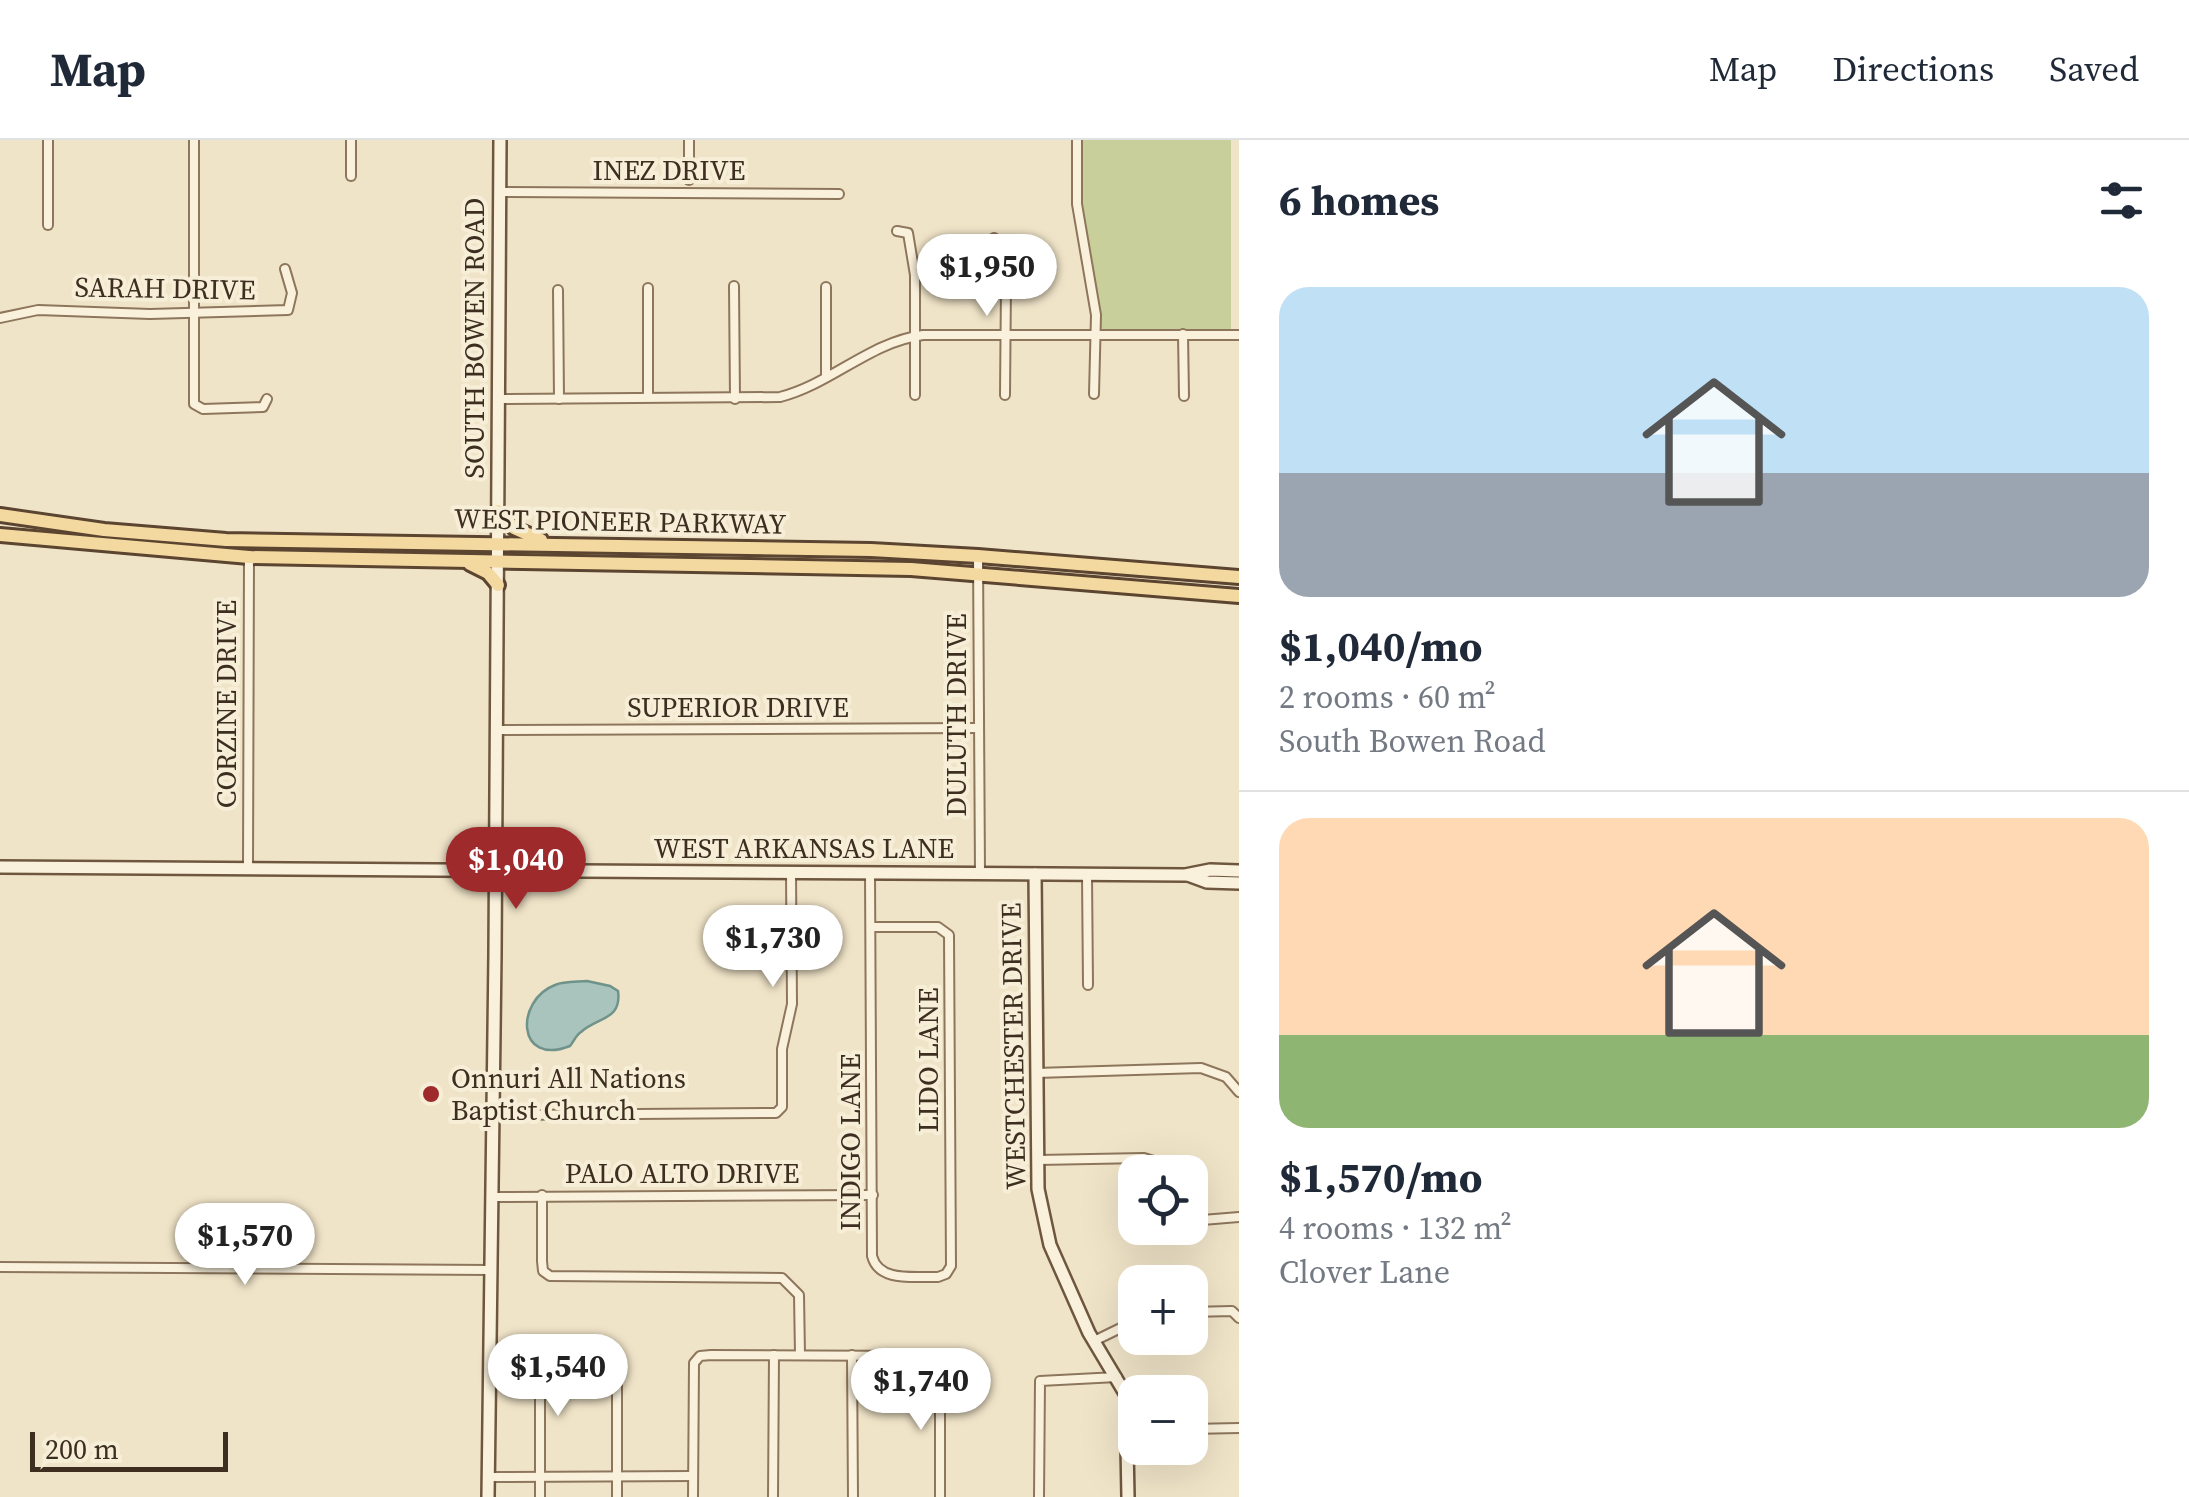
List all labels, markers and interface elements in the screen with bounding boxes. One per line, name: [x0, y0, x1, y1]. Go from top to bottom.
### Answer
text: Map: [50, 36, 146, 102]
text: Map: [1709, 45, 1777, 93]
text: Directions: [1832, 45, 1994, 93]
text: Saved: [2049, 45, 2139, 93]
street label: INEZ DRIVE: [593, 151, 745, 189]
text: 6 homes: [1279, 171, 1439, 229]
icon: filters: [2094, 173, 2149, 228]
street label: SOUTH BOWEN ROAD: [455, 198, 493, 478]
pin: $1,950: [906, 234, 1068, 319]
text: $1,950: [939, 244, 1035, 288]
street label: SARAH DRIVE: [74, 267, 256, 309]
icon: home: [1624, 352, 1804, 532]
street label: WEST PIONEER PARKWAY: [454, 499, 787, 543]
street label: CORZINE DRIVE: [207, 600, 245, 808]
street label: DULUTH DRIVE: [937, 613, 975, 817]
text: $1,040/mo: [1279, 617, 1482, 675]
text: 2 rooms · 60 m²: [1279, 675, 1496, 719]
street label: SUPERIOR DRIVE: [627, 688, 849, 726]
text: South Bowen Road: [1279, 719, 1546, 763]
pin: $1,040: [435, 827, 597, 912]
street label: WEST ARKANSAS LANE: [654, 829, 954, 867]
text: $1,040: [468, 837, 564, 881]
icon: home: [1624, 883, 1804, 1063]
street label: WESTCHESTER DRIVE: [991, 902, 1035, 1190]
pin: $1,730: [692, 905, 854, 990]
text: $1,730: [725, 915, 821, 959]
street label: LIDO LANE: [909, 987, 947, 1133]
street label: INDIGO LANE: [831, 1053, 869, 1231]
place label: Onnuri All Nations Baptist Church: [451, 1059, 686, 1129]
marker: Onnuri All Nations Baptist Church: [420, 1083, 442, 1105]
text: $1,570/mo: [1279, 1148, 1482, 1206]
street label: PALO ALTO DRIVE: [565, 1154, 799, 1192]
map controls: [1118, 1155, 1208, 1465]
button: locate: [1118, 1155, 1208, 1245]
pin: $1,570: [164, 1203, 326, 1288]
text: 4 rooms · 132 m²: [1279, 1206, 1512, 1250]
text: $1,570: [197, 1213, 293, 1257]
text: Clover Lane: [1279, 1250, 1450, 1294]
button: +: [1118, 1265, 1208, 1355]
pin: $1,540: [477, 1334, 639, 1419]
text: $1,540: [510, 1344, 606, 1388]
pin: $1,740: [840, 1348, 1002, 1433]
text: $1,740: [873, 1358, 969, 1402]
button: −: [1118, 1375, 1208, 1465]
scale bar: [30, 1427, 228, 1472]
text: 200 m: [45, 1430, 119, 1468]

